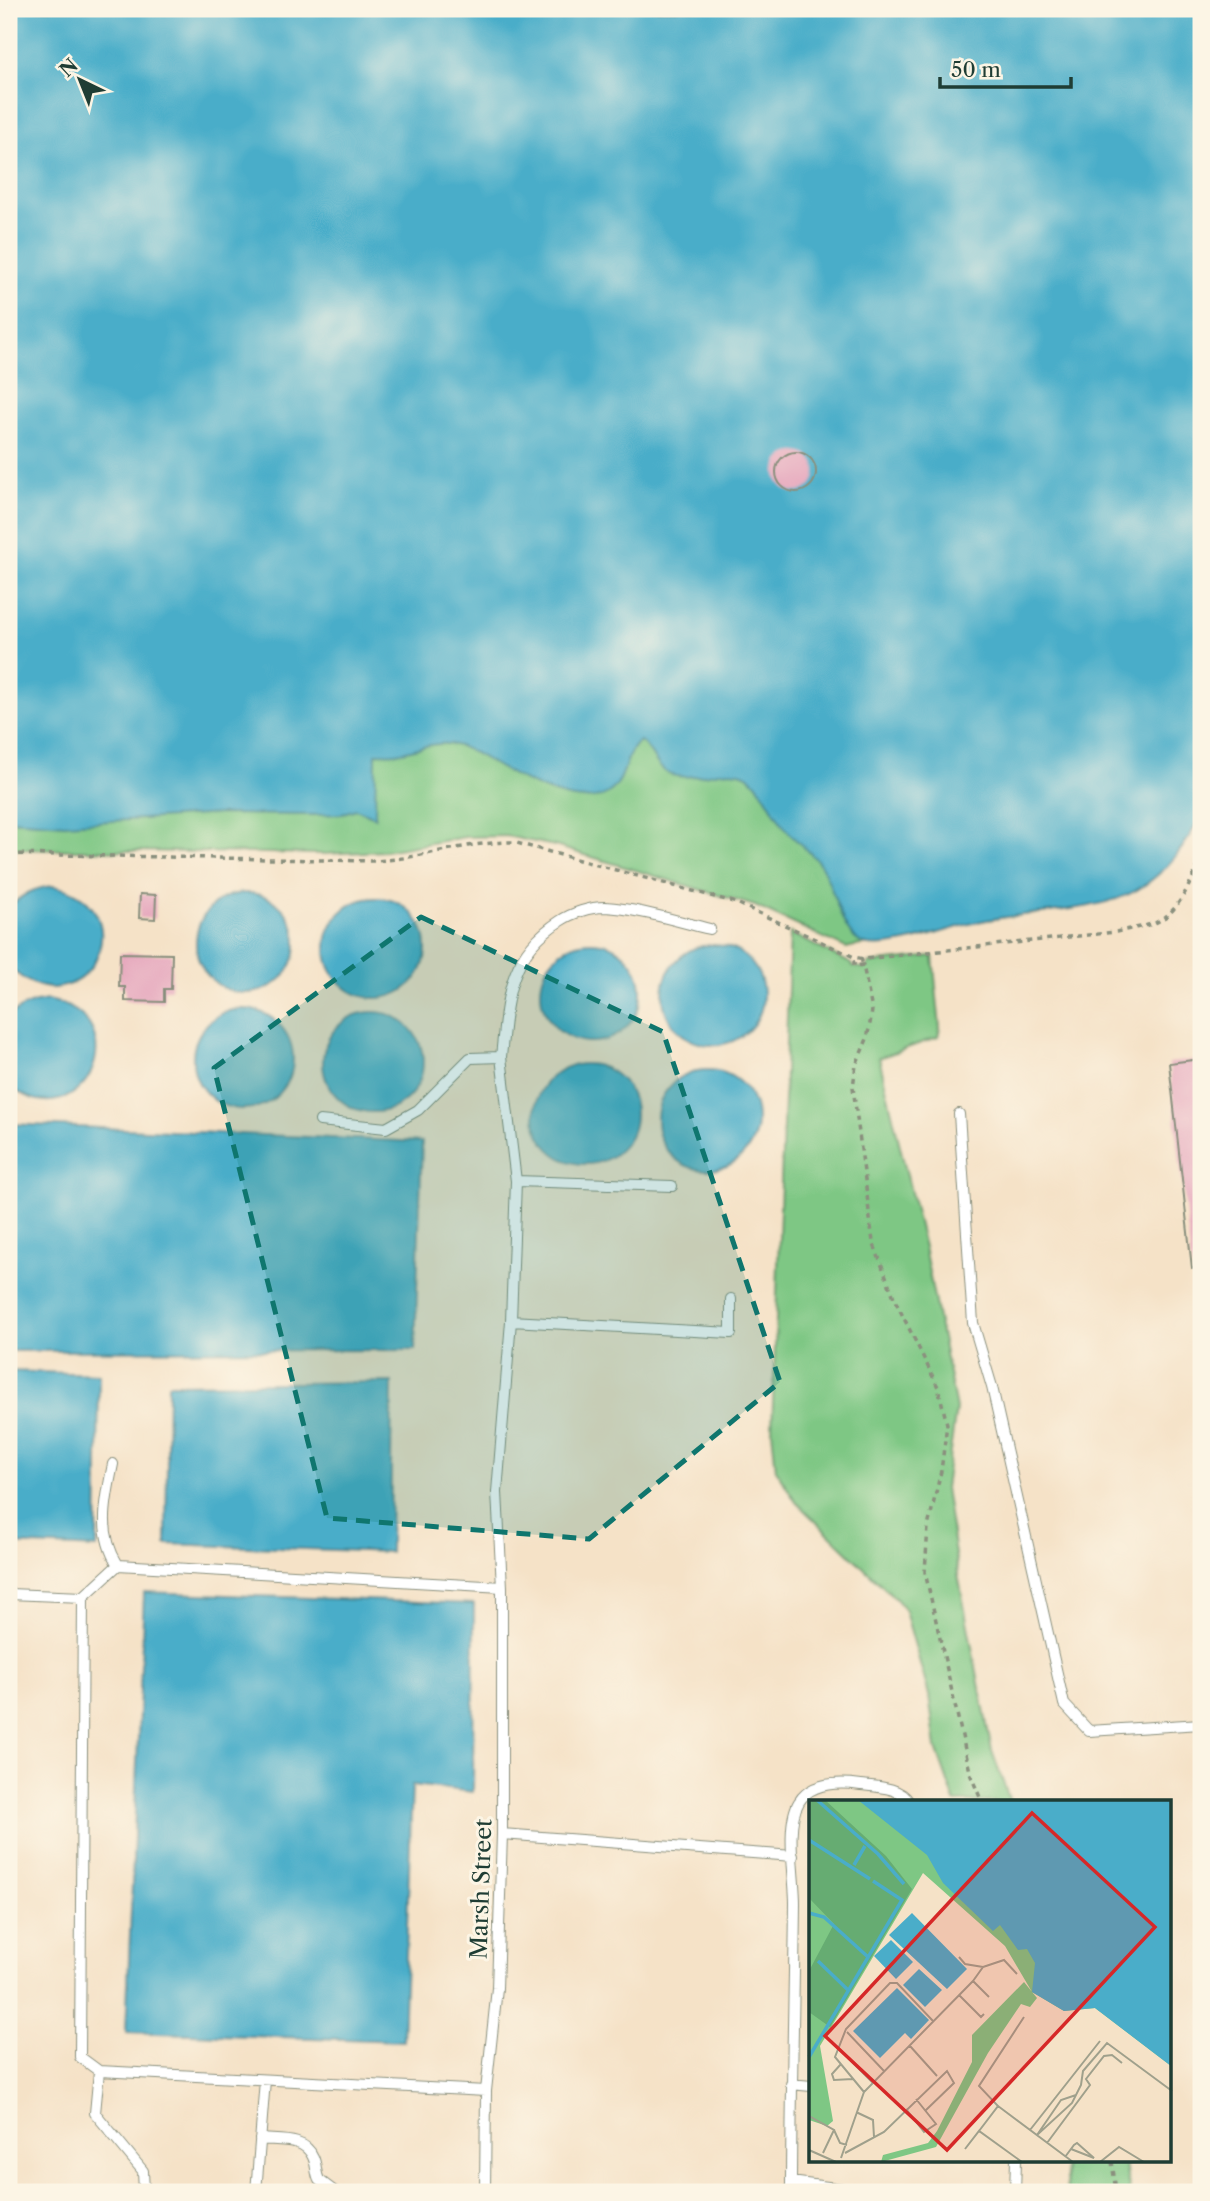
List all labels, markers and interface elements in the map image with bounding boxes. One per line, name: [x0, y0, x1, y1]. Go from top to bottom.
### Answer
north arrow: [46, 46, 116, 116]
scale bar: [940, 46, 1072, 90]
text: N: [55, 54, 83, 82]
text: 50 m: [951, 57, 1001, 82]
inset map: [809, 1800, 1172, 2162]
street label: Marsh Street: [465, 1818, 497, 1960]

